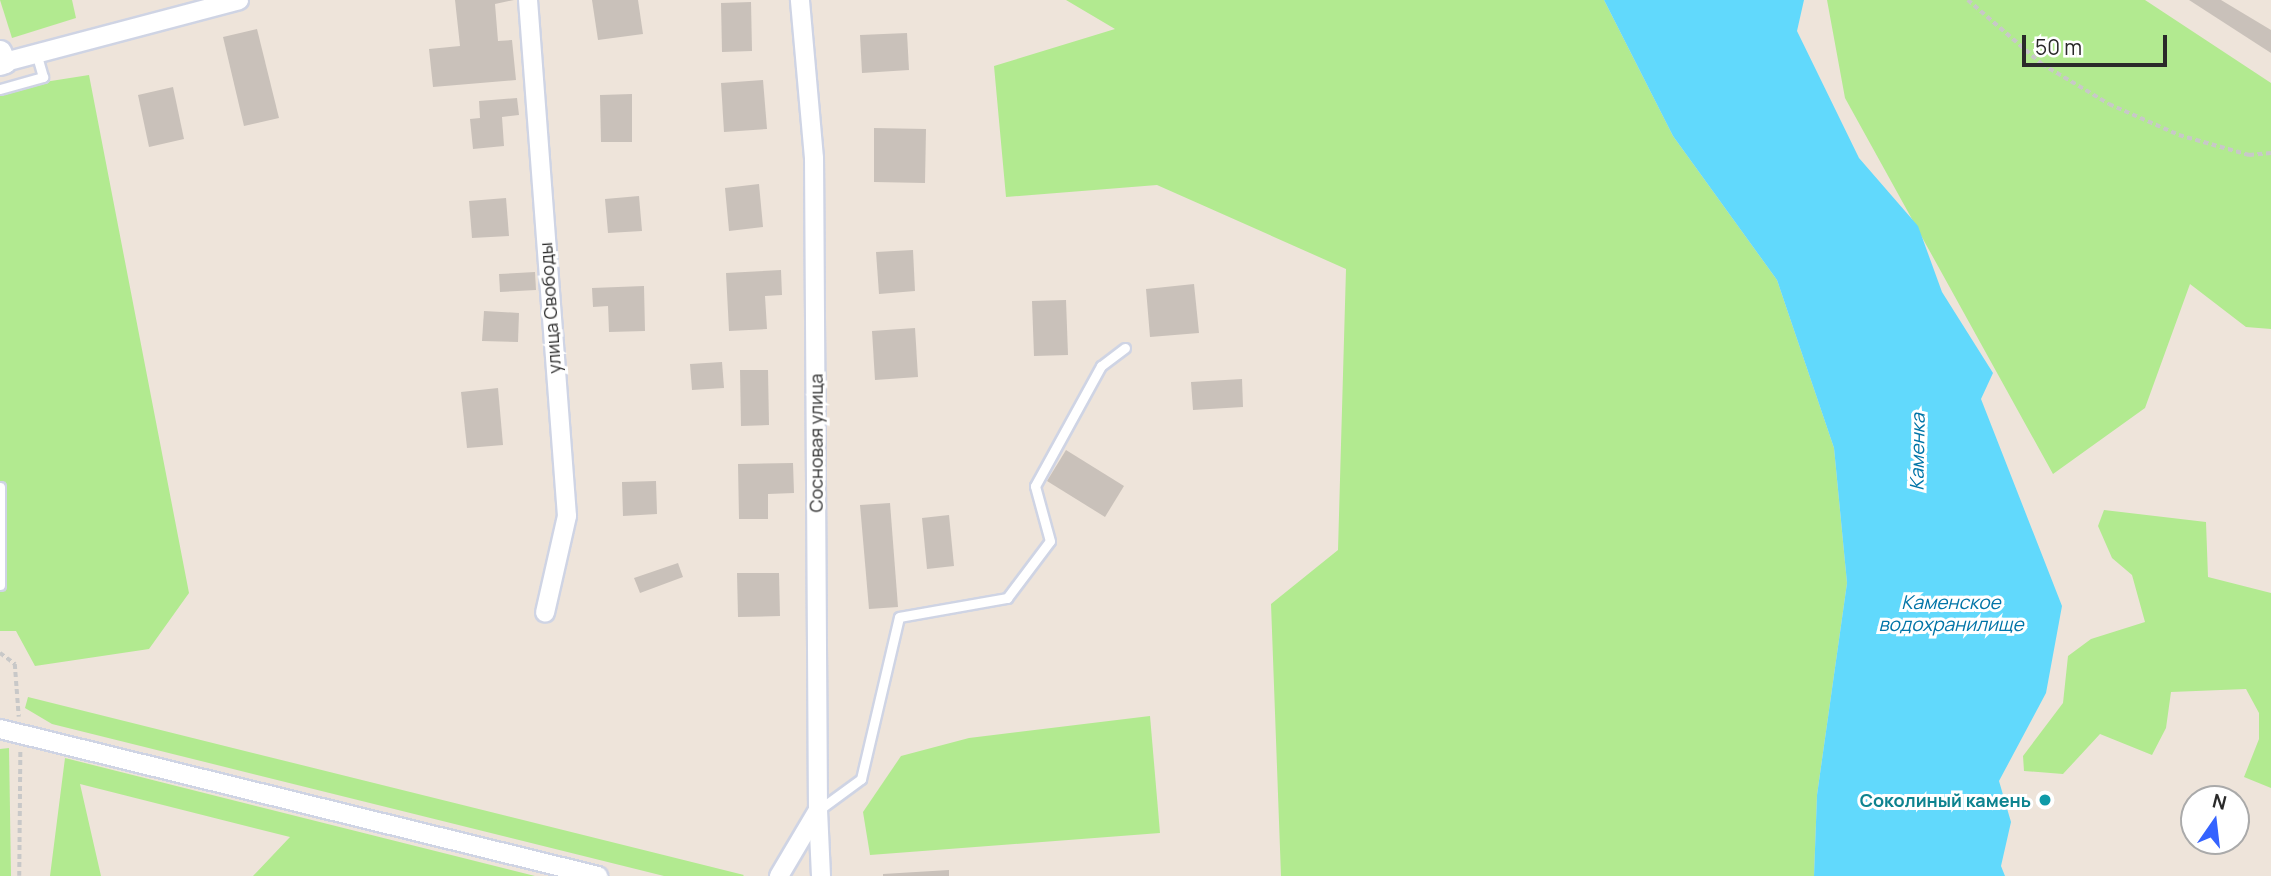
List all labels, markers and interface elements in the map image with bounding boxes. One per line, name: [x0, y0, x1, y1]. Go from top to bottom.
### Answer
scale bar: [2026, 21, 2171, 65]
text: 50 m: [2035, 33, 2082, 61]
street label: улица Свободы: [535, 242, 565, 374]
street label: Сосновая улица: [805, 374, 827, 512]
water label: Каменка: [1906, 413, 1930, 491]
water label: Каменское водохранилище: [1878, 592, 2024, 636]
north arrow: [2180, 785, 2250, 855]
text: N: [2210, 787, 2229, 816]
place label: Соколиный камень: [1860, 789, 2031, 811]
marker: Соколиный камень: [2037, 792, 2053, 808]

